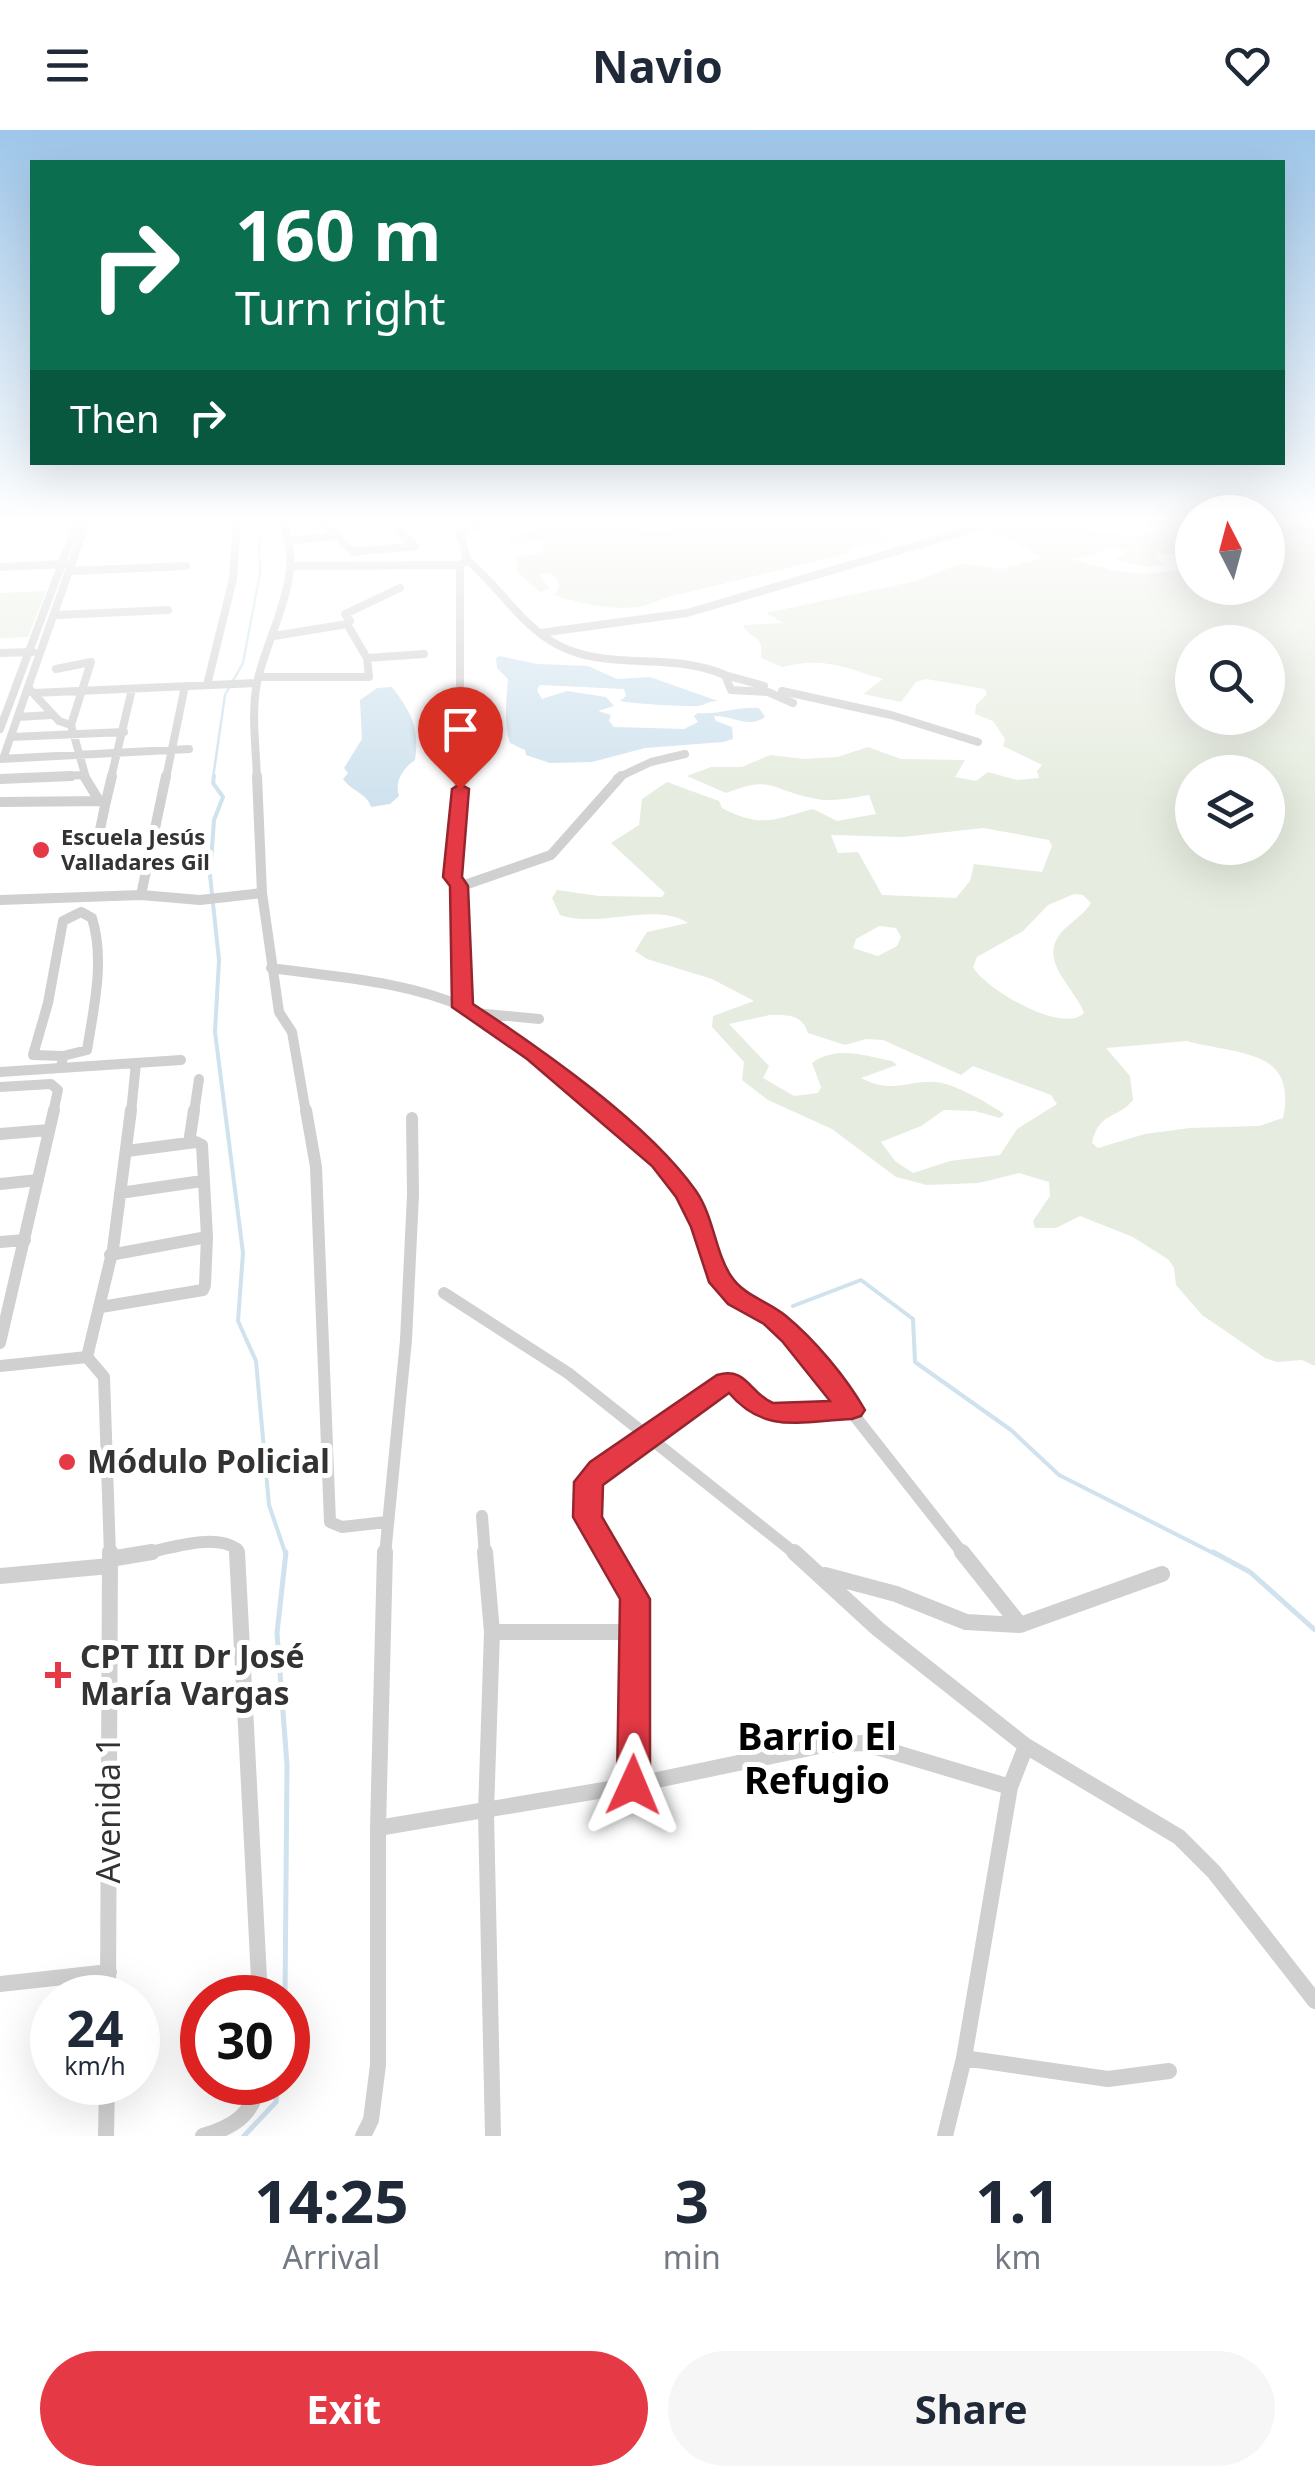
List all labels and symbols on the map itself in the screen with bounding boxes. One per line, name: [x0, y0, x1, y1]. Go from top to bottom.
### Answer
north arrow: [1175, 495, 1285, 605]
pin: [418, 687, 503, 790]
place label: Escuela Jesús Valladares Gil: [61, 821, 210, 876]
marker: Escuela Jesús Valladares Gil: [30, 839, 52, 861]
place label: Módulo Policial: [87, 1439, 330, 1482]
marker: Módulo Policial: [56, 1451, 78, 1473]
place label: CPT III Dr José María Vargas: [80, 1634, 305, 1714]
marker: CPT III Dr José María Vargas: [45, 1662, 71, 1688]
district label: Barrio El Refugio: [737, 1709, 897, 1805]
position arrow: [581, 1733, 685, 1837]
street label: Avenida 1: [86, 1736, 129, 1884]
speed limit sign: 30: [180, 1975, 310, 2105]

